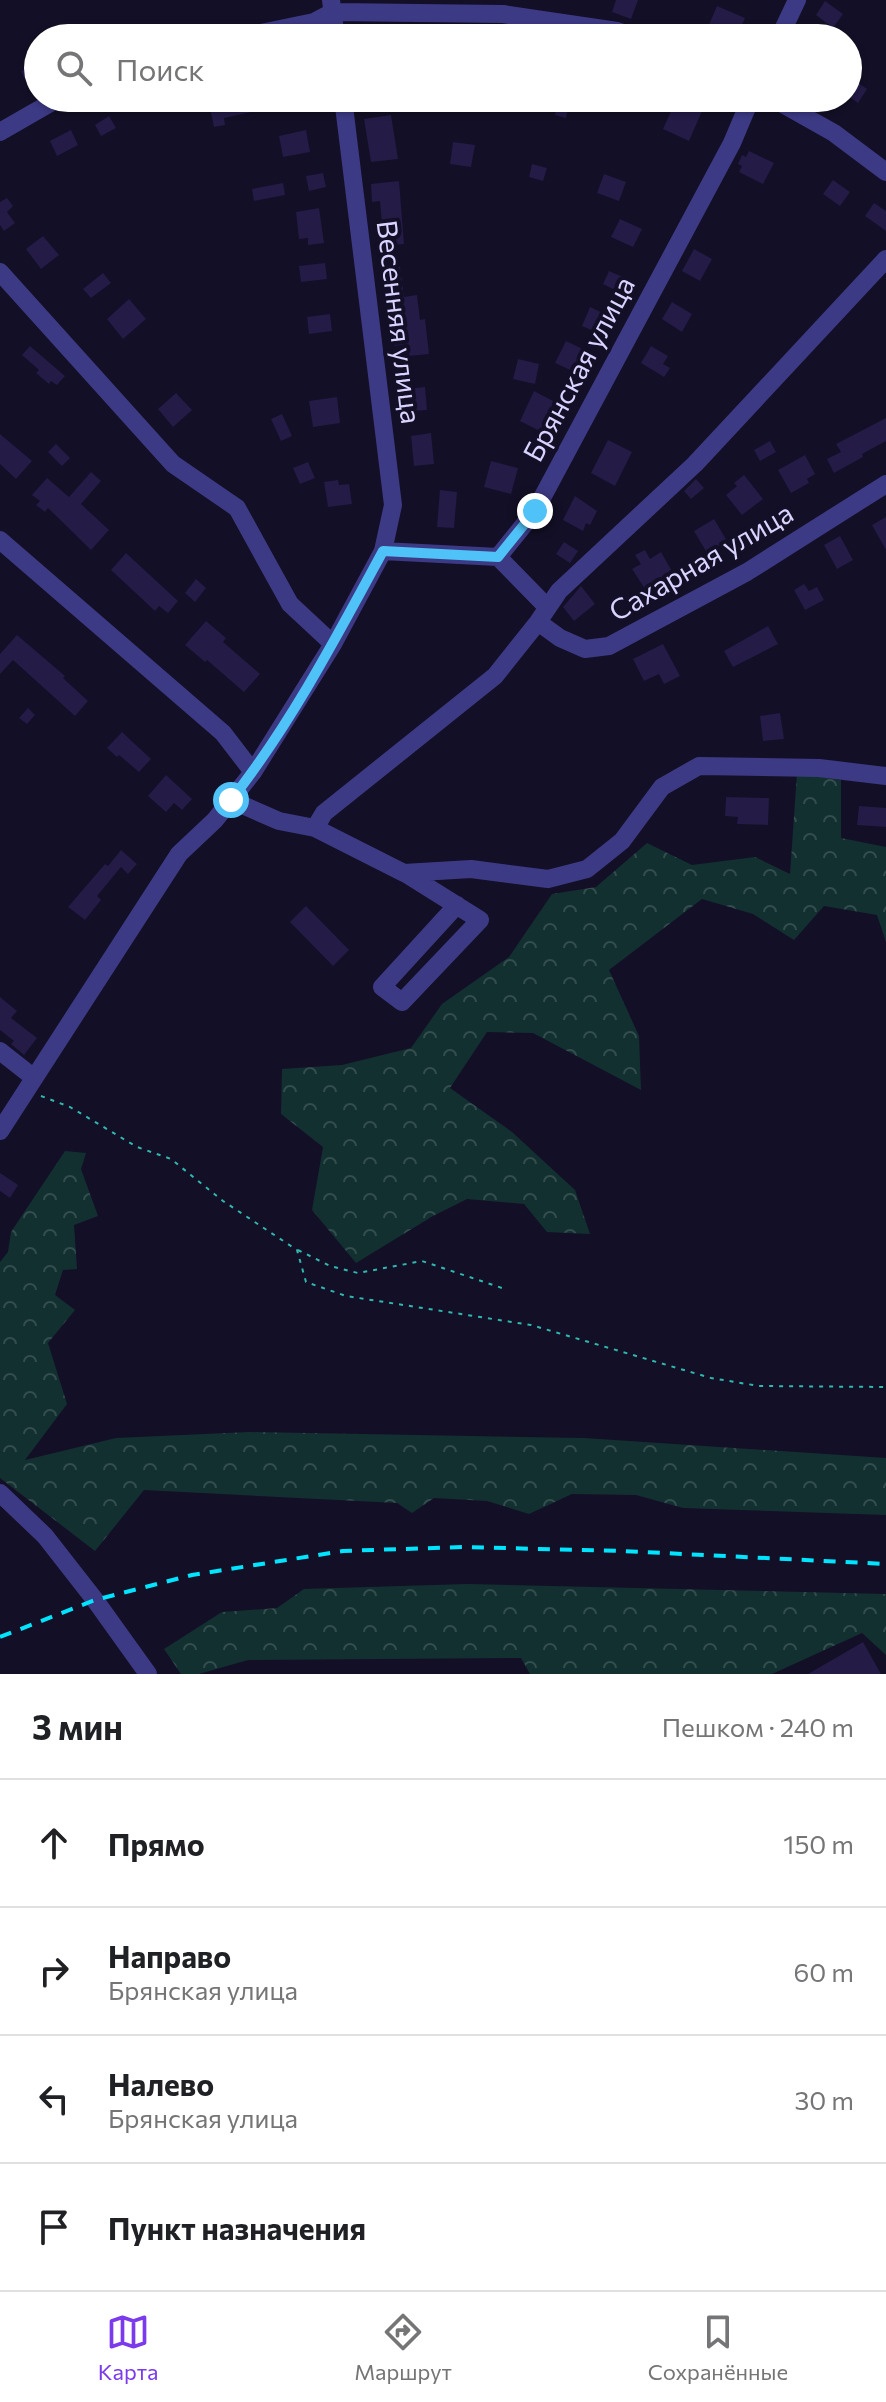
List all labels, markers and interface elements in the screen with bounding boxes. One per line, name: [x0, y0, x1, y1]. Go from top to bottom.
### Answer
search box: [24, 24, 862, 112]
icon: search: [52, 46, 96, 90]
text: Поиск: [116, 50, 204, 87]
street label: Весенняя улица: [371, 218, 429, 426]
street label: Брянская улица: [515, 270, 641, 467]
route end: [517, 493, 553, 529]
street label: Сахарная улица: [603, 495, 798, 628]
route start: [213, 782, 249, 818]
text: 3 мин: [32, 1705, 123, 1747]
text: Пешком · 240 m: [662, 1711, 854, 1742]
icon: ahead: [32, 1821, 76, 1865]
text: Прямо: [108, 1825, 205, 1862]
text: 150 m: [783, 1828, 854, 1859]
text: Направо: [108, 1937, 231, 1974]
icon: right: [32, 1949, 76, 1993]
text: 60 m: [794, 1956, 854, 1987]
text: Брянская улица: [108, 1974, 298, 2005]
text: Налево: [108, 2065, 214, 2102]
icon: left: [32, 2077, 76, 2121]
text: 30 m: [795, 2084, 854, 2115]
text: Брянская улица: [108, 2102, 298, 2133]
icon: arrive: [32, 2205, 76, 2249]
text: Пункт назначения: [108, 2209, 366, 2246]
tab: Карта: [98, 2310, 159, 2385]
tab: Маршрут: [354, 2310, 452, 2385]
tab: Сохранённые: [648, 2310, 788, 2385]

